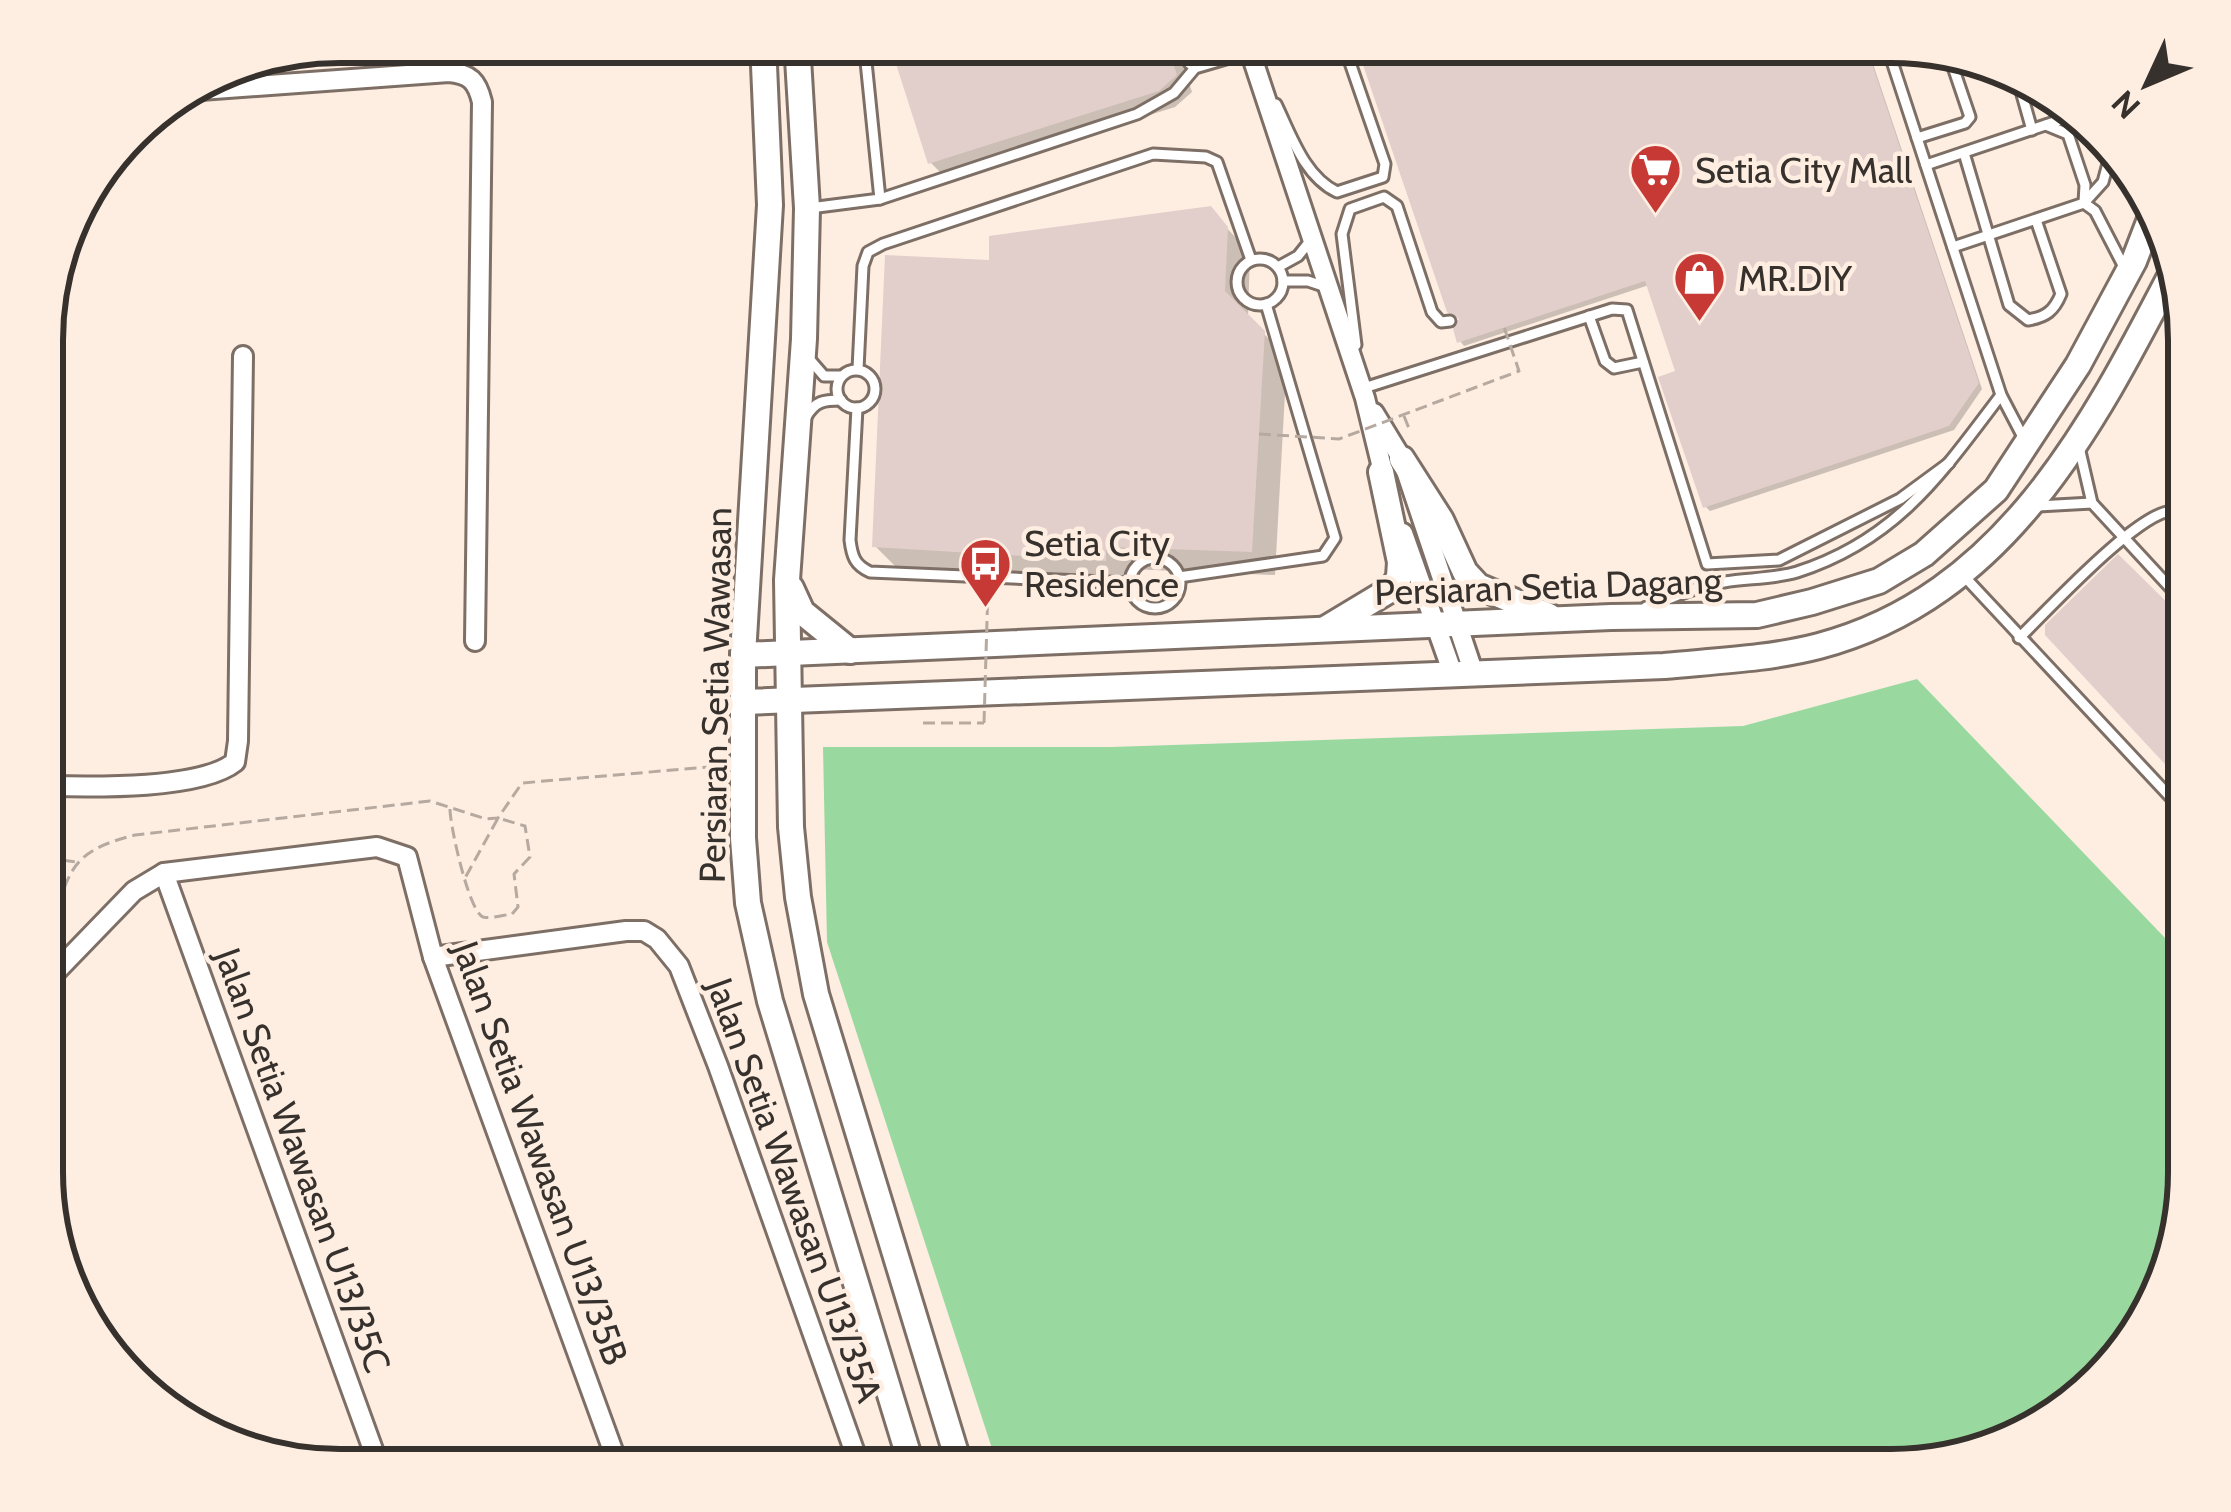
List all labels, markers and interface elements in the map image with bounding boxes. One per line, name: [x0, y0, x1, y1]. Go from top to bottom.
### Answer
north arrow: [2087, 24, 2207, 144]
text: N: [2103, 83, 2148, 127]
supermarket icon: Setia City Mall: [1628, 142, 1684, 216]
place label: Setia City Mall: [1695, 148, 1913, 192]
shop icon: MR.DIY: [1671, 250, 1727, 324]
place label: MR.DIY: [1738, 256, 1853, 300]
street label: Persiaran Setia Wawasan: [690, 507, 740, 883]
place label: Setia City Residence: [1024, 521, 1179, 606]
bus stop icon: Setia City Residence: [957, 536, 1013, 610]
street label: Persiaran Setia Dagang: [1374, 558, 1723, 614]
street label: Jalan Setia Wawasan U13/35B: [444, 934, 638, 1371]
street label: Jalan Setia Wawasan U13/35C: [205, 941, 400, 1378]
street label: Jalan Setia Wawasan U13/35A: [697, 971, 892, 1408]

